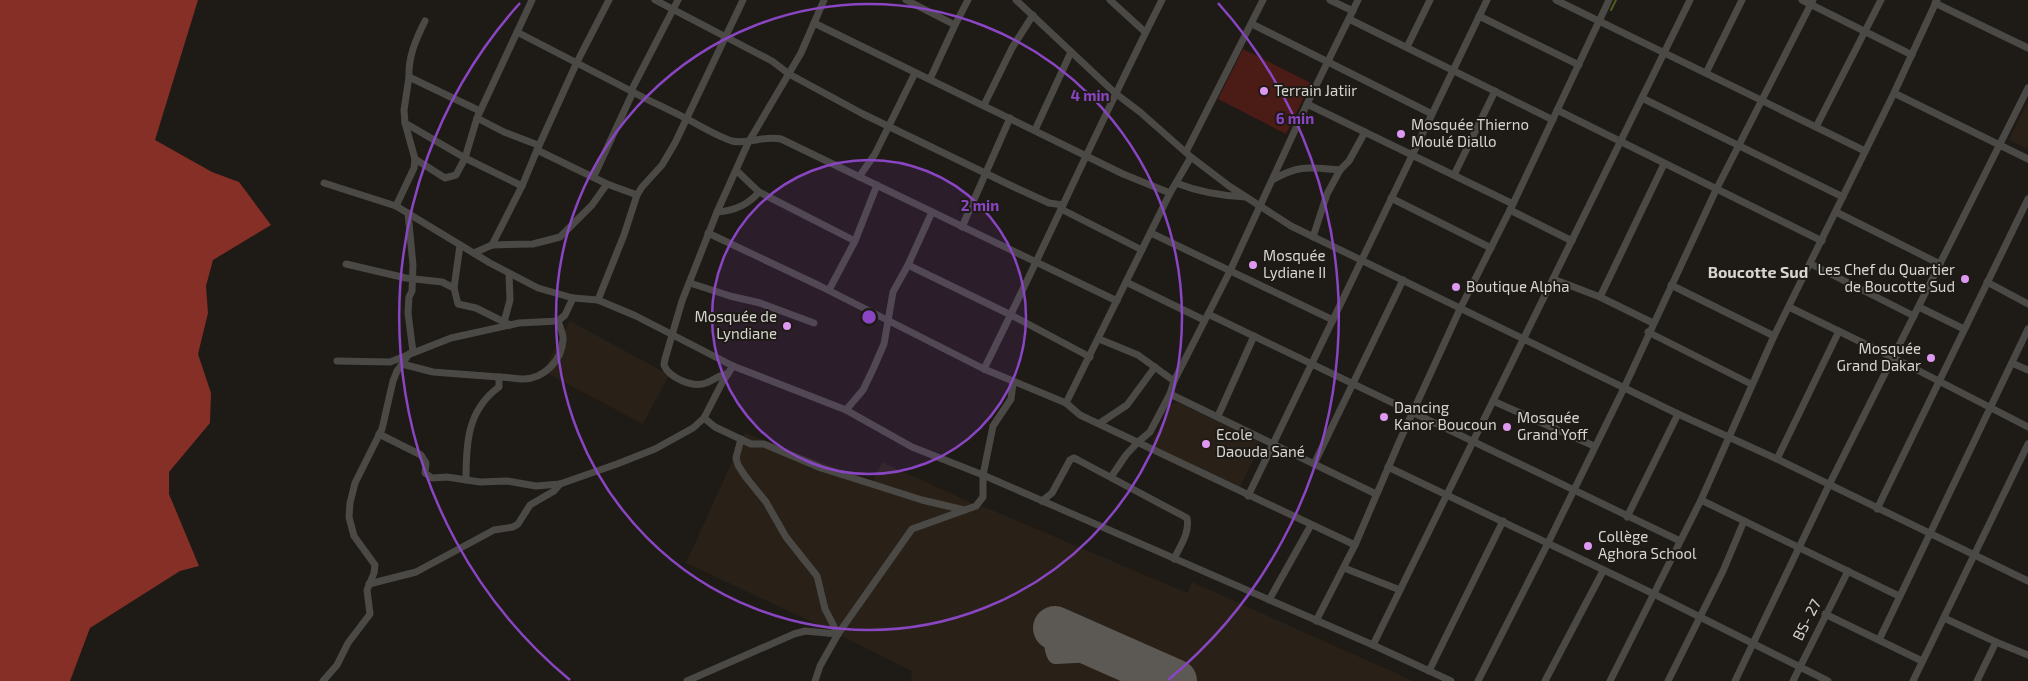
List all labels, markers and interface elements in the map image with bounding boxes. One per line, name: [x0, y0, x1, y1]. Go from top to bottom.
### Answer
place label: Terrain Jatiir: [1274, 81, 1357, 99]
marker: Terrain Jatiir: [1258, 85, 1270, 97]
text: 4 min: [1070, 86, 1110, 104]
text: 6 min: [1276, 109, 1314, 127]
place label: Mosquée Thierno Moulé Diallo: [1411, 115, 1529, 150]
marker: Mosquée Thierno Moulé Diallo: [1395, 128, 1407, 140]
text: 2 min: [961, 196, 999, 214]
place label: Mosquée Lydiane II: [1263, 246, 1326, 281]
marker: Mosquée Lydiane II: [1247, 259, 1259, 271]
place label: Les Chef du Quartier de Boucotte Sud: [1817, 260, 1955, 295]
district label: Boucotte Sud: [1708, 262, 1808, 281]
marker: Les Chef du Quartier de Boucotte Sud: [1959, 273, 1971, 285]
place label: Boutique Alpha: [1466, 277, 1569, 295]
marker: Boutique Alpha: [1450, 281, 1462, 293]
place label: Mosquée de Lyndiane: [694, 307, 777, 342]
centre of rings: [860, 308, 878, 326]
marker: Mosquée de Lyndiane: [781, 320, 793, 332]
place label: Mosquée Grand Dakar: [1837, 339, 1921, 374]
marker: Mosquée Grand Dakar: [1925, 352, 1937, 364]
place label: Dancing Kanor Boucoun: [1394, 398, 1497, 433]
place label: Mosquée Grand Yoff: [1517, 408, 1588, 443]
marker: Dancing Kanor Boucoun: [1378, 411, 1390, 423]
marker: Mosquée Grand Yoff: [1501, 421, 1513, 433]
place label: Ecole Daouda Sané: [1216, 425, 1305, 460]
marker: Ecole Daouda Sané: [1200, 438, 1212, 450]
place label: Collège Aghora School: [1598, 527, 1697, 562]
marker: Collège Aghora School: [1582, 540, 1594, 552]
street label: BS- 27: [1788, 596, 1824, 643]

